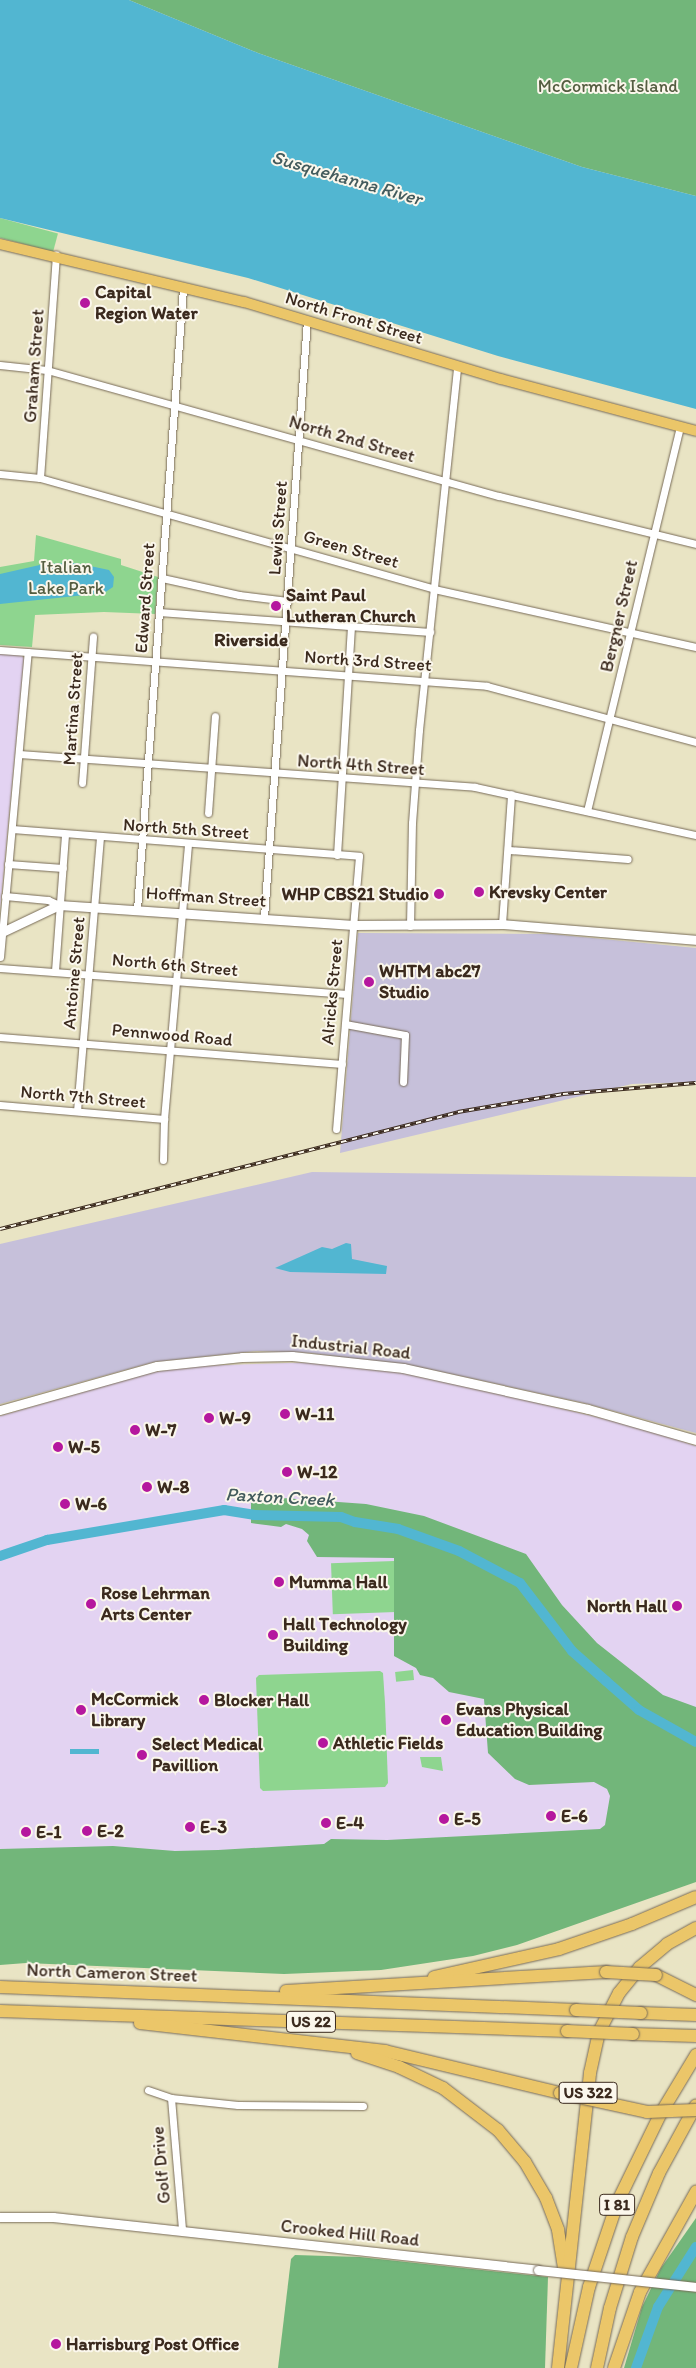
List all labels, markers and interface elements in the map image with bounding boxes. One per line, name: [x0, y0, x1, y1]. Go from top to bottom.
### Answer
park label: McCormick Island: [538, 75, 678, 97]
water label: Susquehanna River: [270, 146, 424, 210]
place label: Capital Region Water: [95, 282, 197, 324]
street label: North Front Street: [283, 287, 425, 349]
marker: Capital Region Water: [79, 297, 91, 309]
street label: Graham Street: [19, 308, 49, 424]
street label: North 2nd Street: [287, 411, 417, 467]
street label: Lewis Street: [264, 480, 292, 576]
street label: Green Street: [301, 525, 401, 573]
street label: Edward Street: [130, 542, 160, 654]
park label: Italian Lake Park: [28, 557, 104, 600]
street label: Bergner Street: [596, 558, 642, 674]
place label: Saint Paul Lutheran Church: [286, 585, 416, 628]
marker: Saint Paul Lutheran Church: [270, 600, 282, 612]
district label: Riverside: [214, 629, 288, 651]
street label: North 3rd Street: [304, 646, 432, 676]
street label: Martina Street: [58, 652, 88, 766]
street label: North 4th Street: [297, 750, 425, 780]
street label: North 5th Street: [122, 814, 250, 844]
place label: Krevsky Center: [489, 881, 607, 903]
street label: Hoffman Street: [145, 882, 267, 912]
place label: WHP CBS21 Studio: [281, 883, 429, 905]
marker: Krevsky Center: [473, 886, 485, 898]
marker: WHP CBS21 Studio: [433, 888, 445, 900]
street label: Antoine Street: [58, 916, 90, 1030]
street label: Alricks Street: [317, 939, 347, 1045]
street label: North 6th Street: [111, 949, 239, 981]
place label: WHTM abc27 Studio: [379, 961, 480, 1004]
marker: WHTM abc27 Studio: [363, 976, 375, 988]
street label: Pennwood Road: [111, 1019, 233, 1051]
street label: North 7th Street: [20, 1081, 146, 1113]
street label: Industrial Road: [290, 1330, 412, 1364]
place label: W-11: [295, 1403, 334, 1425]
place label: W-9: [219, 1407, 251, 1429]
marker: W-11: [279, 1408, 291, 1420]
marker: W-9: [203, 1412, 215, 1424]
place label: W-7: [145, 1419, 177, 1441]
marker: W-7: [129, 1424, 141, 1436]
place label: W-5: [68, 1436, 100, 1458]
marker: W-5: [52, 1441, 64, 1453]
place label: W-12: [297, 1461, 337, 1483]
marker: W-12: [281, 1466, 293, 1478]
place label: W-8: [157, 1476, 189, 1498]
marker: W-8: [141, 1481, 153, 1493]
water label: Paxton Creek: [225, 1483, 335, 1511]
place label: W-6: [75, 1493, 107, 1515]
marker: W-6: [59, 1498, 71, 1510]
place label: Mumma Hall: [289, 1571, 388, 1593]
marker: Mumma Hall: [273, 1576, 285, 1588]
place label: Rose Lehrman Arts Center: [101, 1583, 210, 1626]
place label: North Hall: [586, 1595, 667, 1617]
marker: Rose Lehrman Arts Center: [85, 1598, 97, 1610]
marker: North Hall: [671, 1600, 683, 1612]
place label: Hall Technology Building: [283, 1614, 405, 1656]
marker: Hall Technology Building: [267, 1629, 279, 1641]
place label: McCormick Library: [91, 1689, 179, 1732]
place label: Blocker Hall: [214, 1689, 309, 1711]
marker: Blocker Hall: [198, 1694, 210, 1706]
place label: Evans Physical Education Building: [456, 1699, 603, 1742]
marker: McCormick Library: [75, 1704, 87, 1716]
marker: Evans Physical Education Building: [440, 1714, 452, 1726]
place label: Athletic Fields: [333, 1732, 443, 1754]
place label: Select Medical Pavillion: [152, 1734, 263, 1776]
marker: Athletic Fields: [317, 1737, 329, 1749]
marker: Select Medical Pavillion: [136, 1749, 148, 1761]
place label: E-6: [561, 1805, 588, 1827]
place label: E-5: [454, 1808, 481, 1830]
marker: E-6: [545, 1810, 557, 1822]
place label: E-4: [336, 1812, 364, 1834]
marker: E-5: [438, 1813, 450, 1825]
place label: E-3: [200, 1816, 227, 1838]
marker: E-4: [320, 1817, 332, 1829]
place label: E-2: [97, 1820, 124, 1842]
place label: E-1: [36, 1821, 62, 1843]
marker: E-3: [184, 1821, 196, 1833]
marker: E-2: [81, 1825, 93, 1837]
marker: E-1: [20, 1826, 32, 1838]
street label: North Cameron Street: [26, 1959, 198, 1987]
road number: US 22: [285, 2008, 337, 2035]
road number: US 322: [558, 2080, 618, 2106]
street label: Golf Drive: [147, 2125, 175, 2205]
road number: I 81: [598, 2192, 636, 2218]
street label: Crooked Hill Road: [280, 2215, 420, 2251]
place label: Harrisburg Post Office: [66, 2333, 239, 2355]
marker: Harrisburg Post Office: [50, 2338, 62, 2350]

